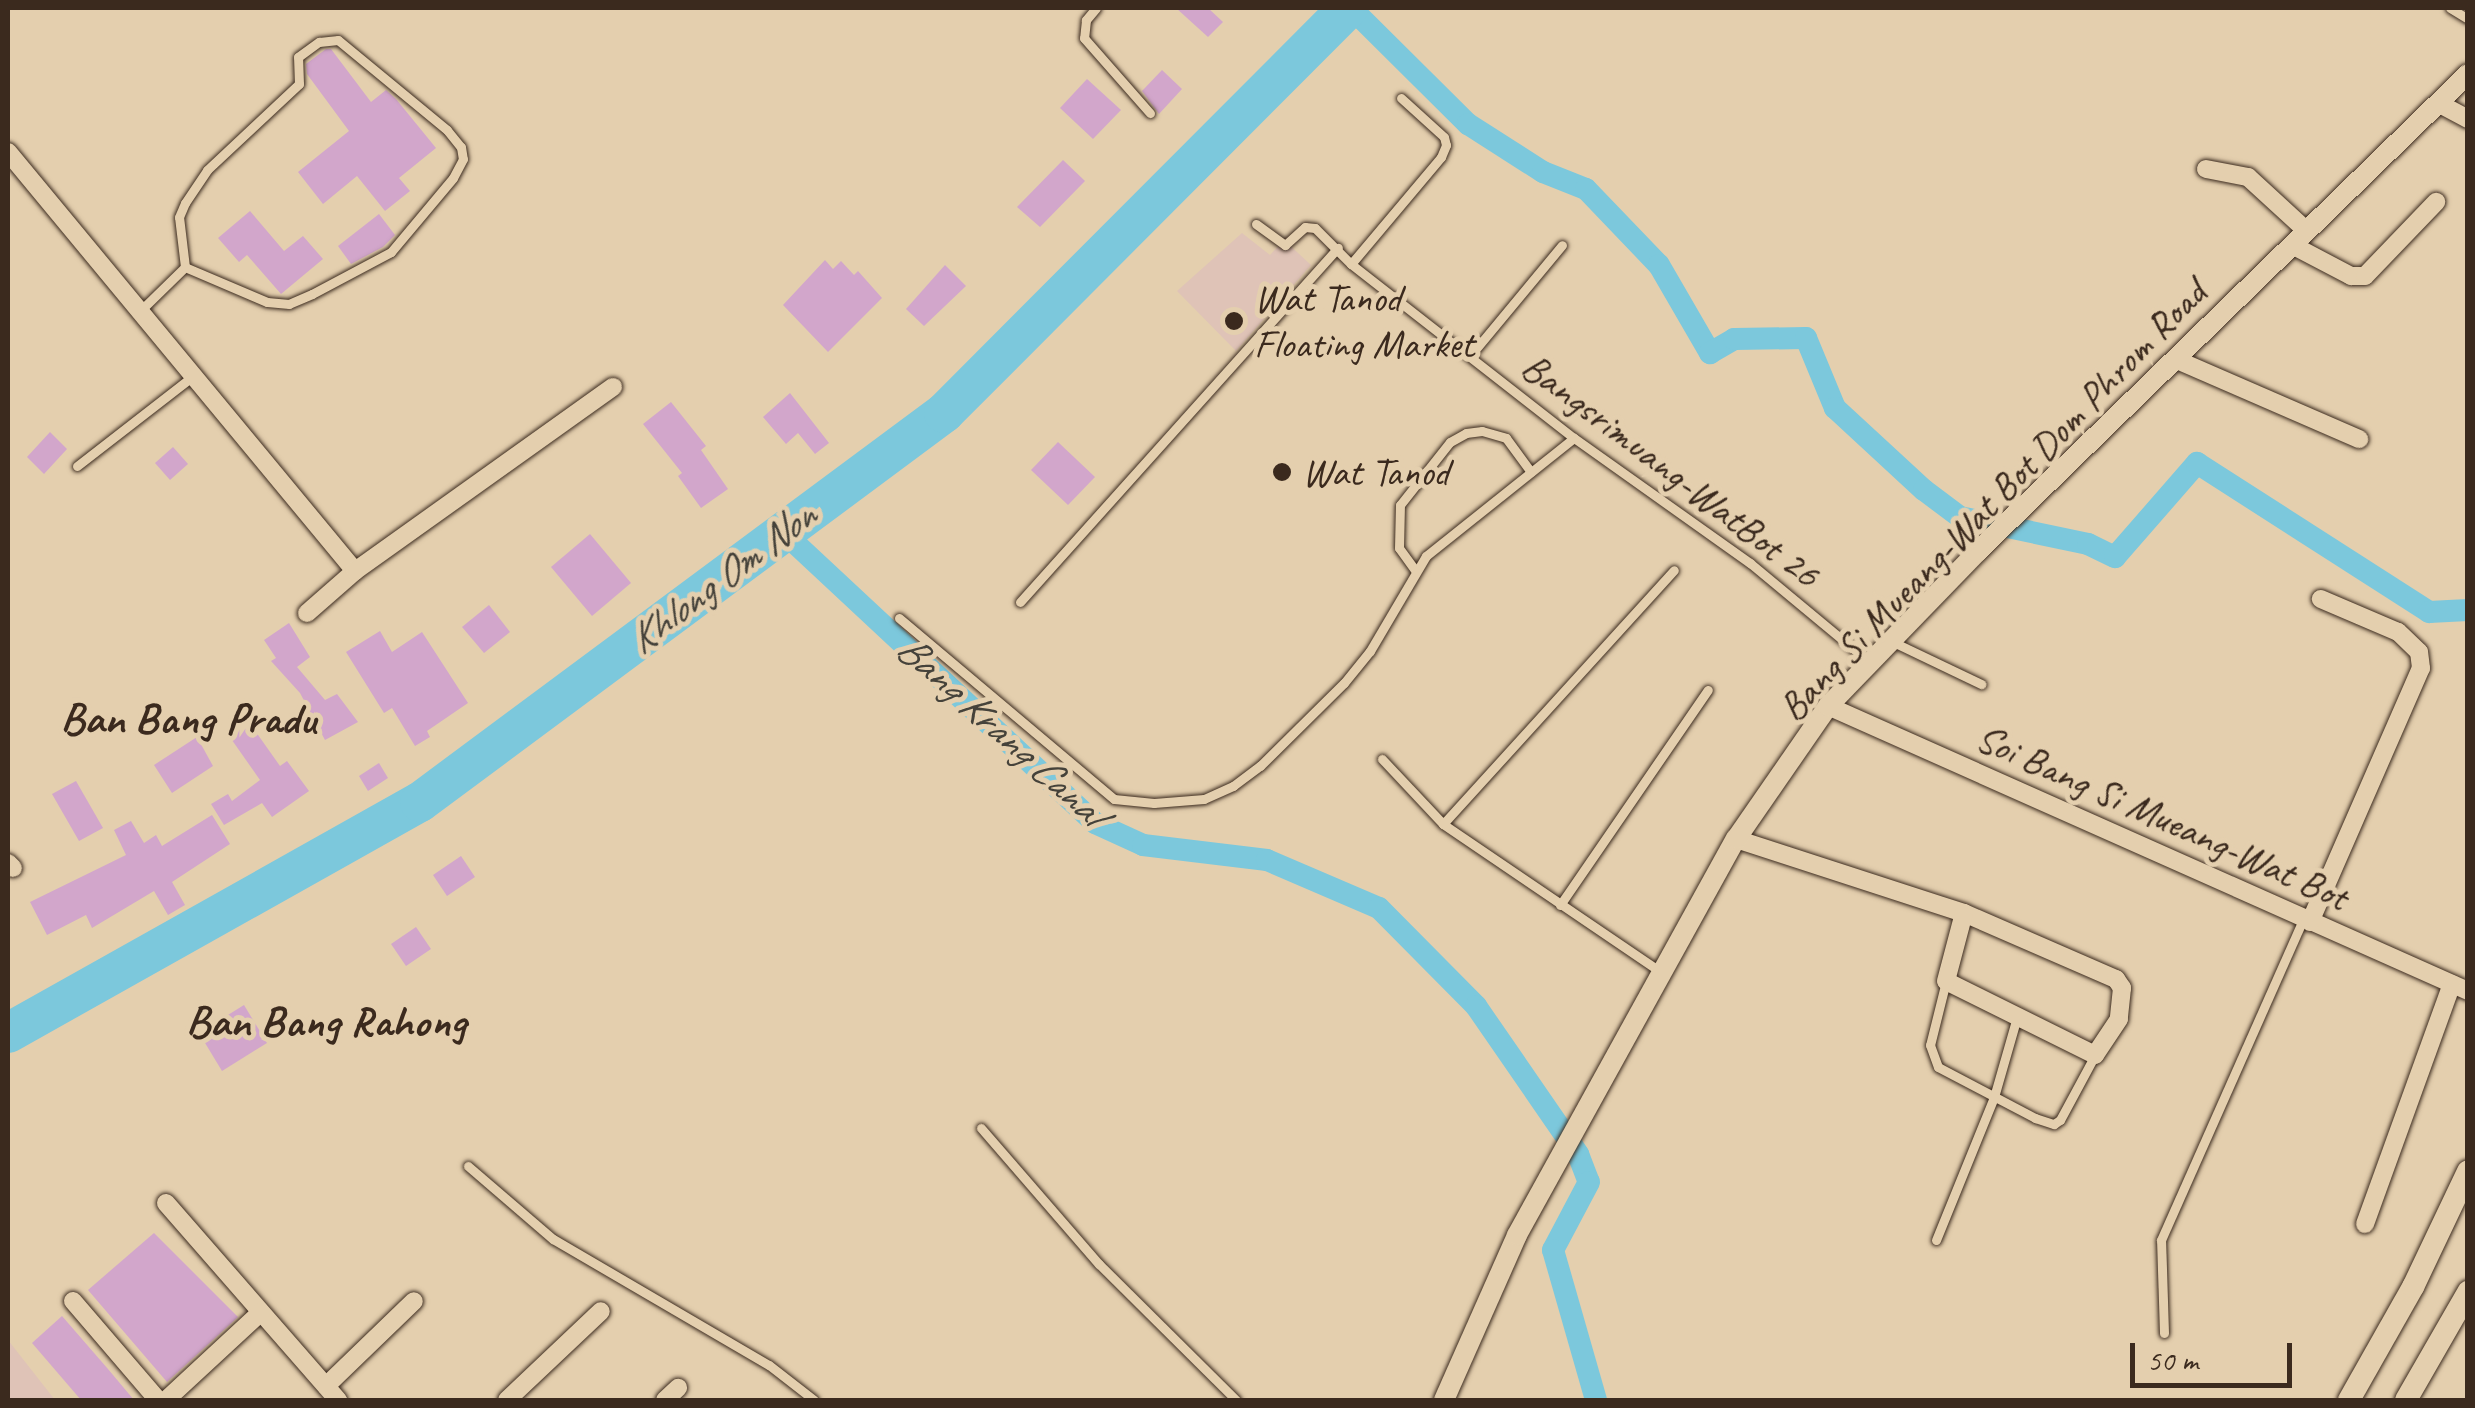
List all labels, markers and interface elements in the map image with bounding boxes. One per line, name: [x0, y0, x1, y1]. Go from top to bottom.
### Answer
street label: Bang Si Mueang-Wat Bot Dom Phrom Road: [1767, 269, 2217, 731]
place label: Wat Tanod Floating Market: [1254, 274, 1474, 368]
marker: Wat Tanod Floating Market: [1223, 310, 1245, 332]
street label: Bangsrimuang-WatBot 26: [1512, 342, 1830, 598]
place label: Wat Tanod: [1302, 448, 1451, 496]
marker: Wat Tanod: [1271, 461, 1293, 483]
water label: Khlong Om Non: [619, 491, 825, 665]
water label: Bang Krang Canal: [885, 623, 1115, 837]
district label: Ban Bang Pradu: [59, 692, 317, 746]
street label: Soi Bang Si Mueang-Wat Bot: [1968, 713, 2356, 921]
district label: Ban Bang Rahong: [183, 995, 469, 1049]
scale bar: [2135, 1323, 2298, 1385]
text: 50 m: [2147, 1341, 2198, 1379]

